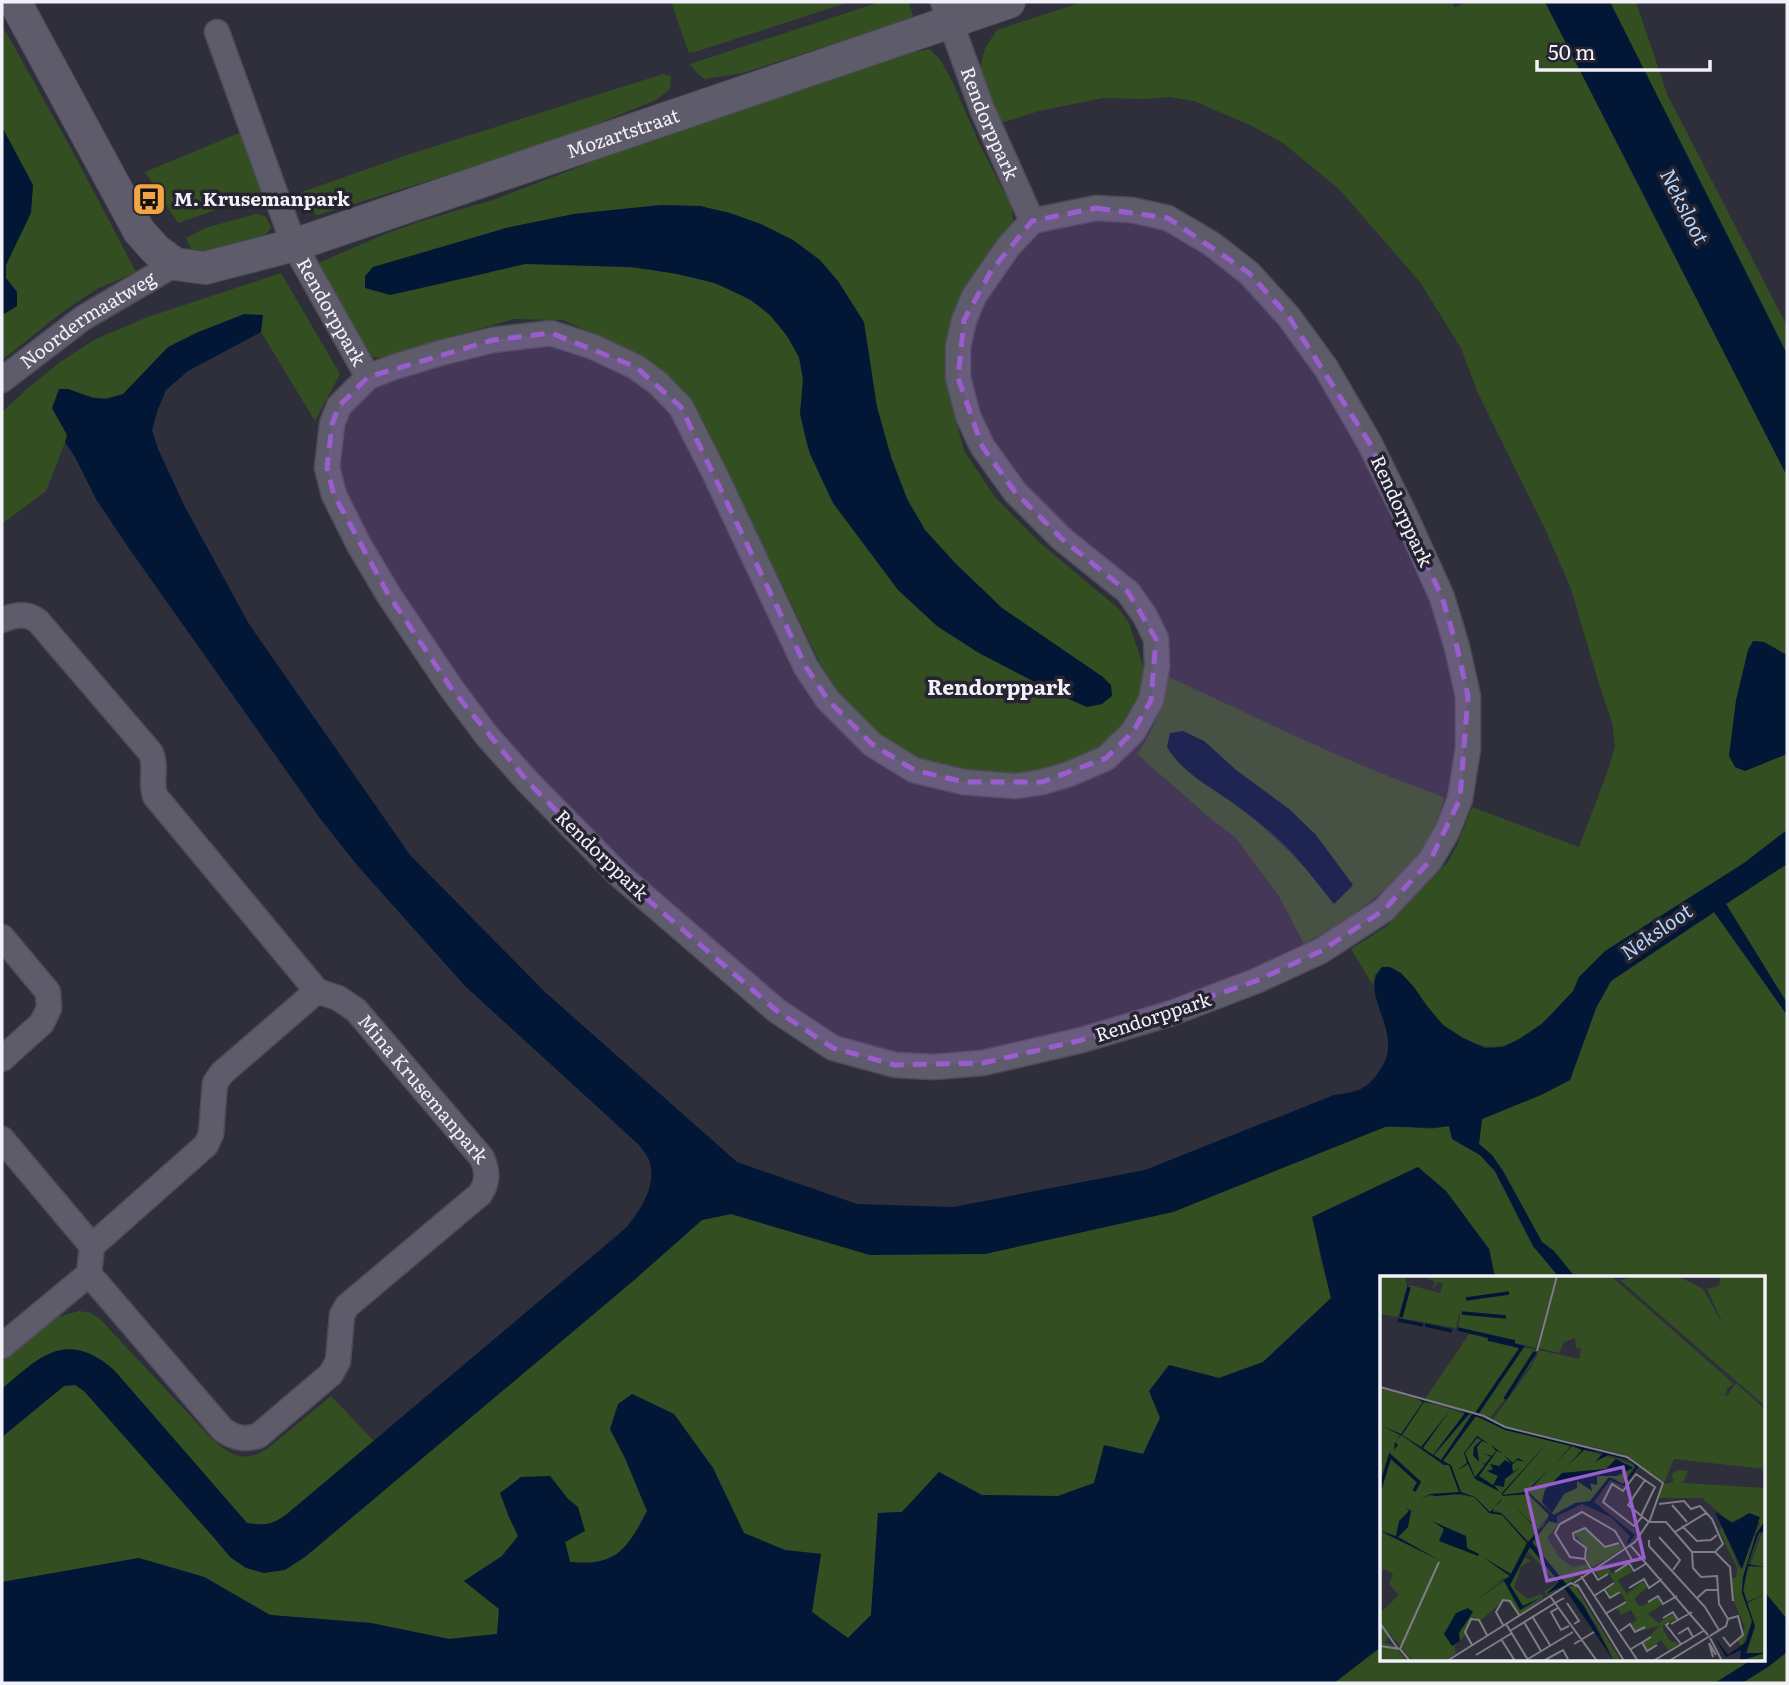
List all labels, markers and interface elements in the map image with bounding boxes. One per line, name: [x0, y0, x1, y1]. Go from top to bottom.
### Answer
scale bar: [1537, 28, 1710, 72]
text: 50 m: [1548, 35, 1595, 66]
street label: Rendorppark: [955, 62, 1027, 184]
street label: Mozartstraat: [562, 100, 683, 164]
water label: Neksloot: [1654, 162, 1719, 250]
bus stop icon: M. Krusemanpark: [130, 180, 168, 218]
place label: M. Krusemanpark: [174, 184, 350, 212]
street label: Rendorppark: [291, 252, 374, 371]
street label: Noordermaatweg: [13, 263, 161, 375]
street label: Rendorppark: [1365, 450, 1441, 571]
district label: Rendorppark: [927, 670, 1072, 701]
street label: Rendorppark: [550, 802, 656, 906]
water label: Neksloot: [1613, 894, 1698, 966]
street label: Rendorppark: [1091, 984, 1215, 1048]
street label: Mina Krusemanpark: [352, 1007, 496, 1169]
inset map: [1380, 1276, 1764, 1660]

